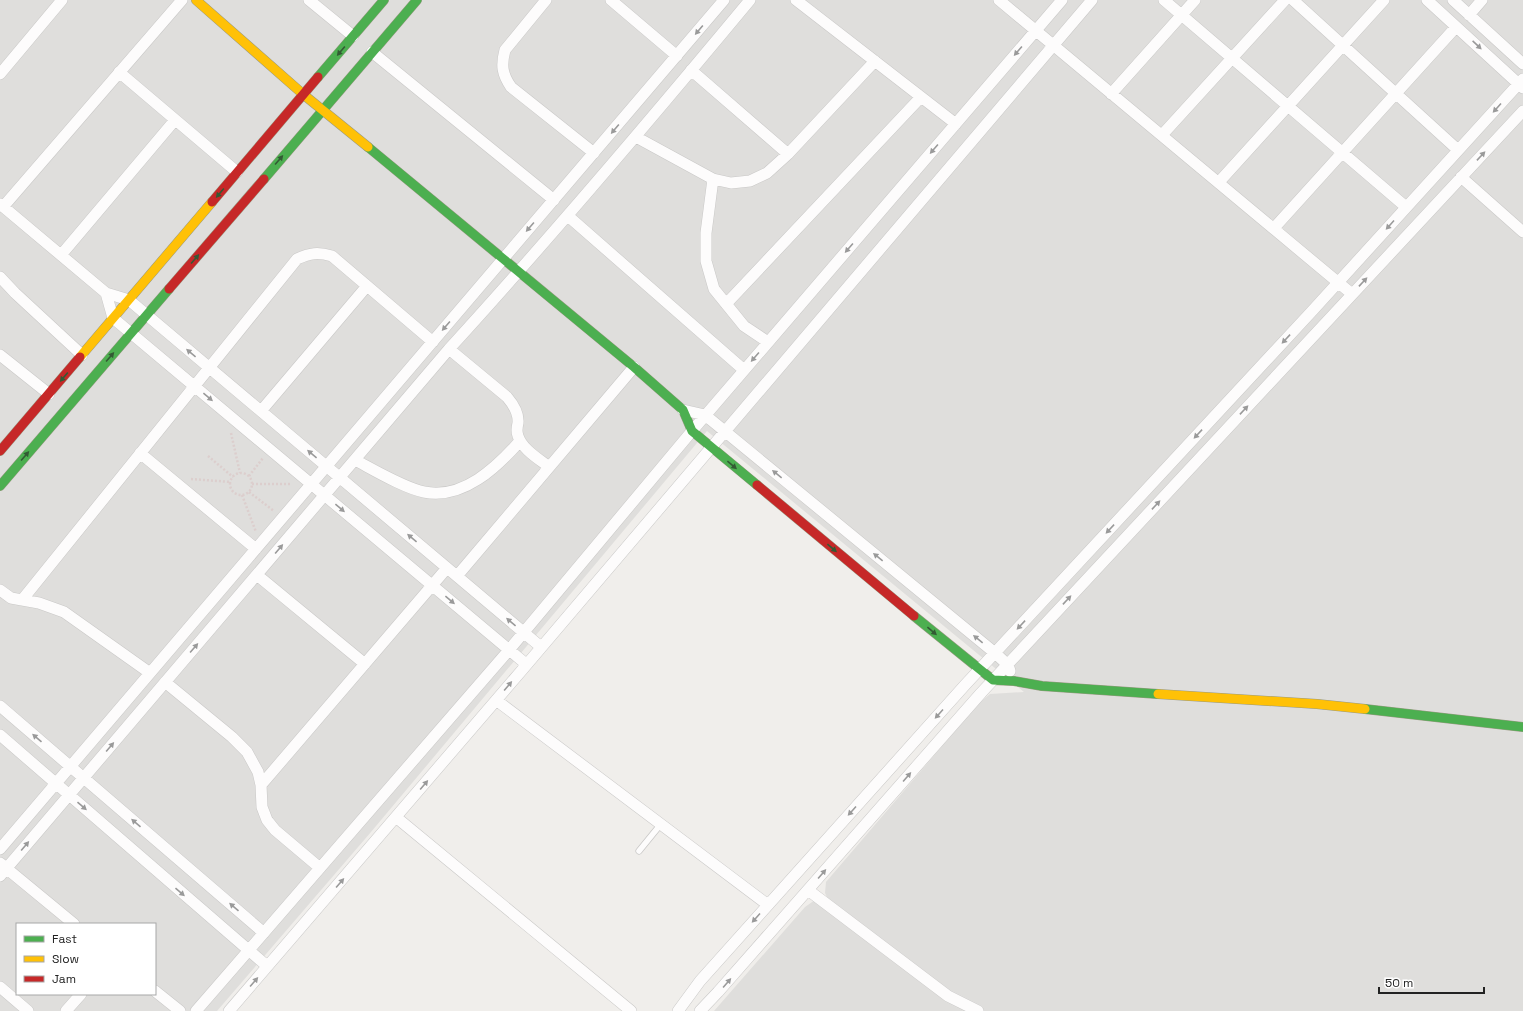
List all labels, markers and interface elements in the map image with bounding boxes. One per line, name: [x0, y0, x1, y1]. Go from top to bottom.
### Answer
one-way arrow: [695, 24, 704, 35]
one-way arrow: [1471, 41, 1482, 50]
one-way arrow: [336, 46, 345, 56]
one-way arrow: [1014, 46, 1023, 55]
one-way arrow: [1492, 103, 1501, 113]
one-way arrow: [610, 123, 619, 134]
one-way arrow: [929, 144, 938, 155]
one-way arrow: [1476, 151, 1486, 161]
one-way arrow: [275, 155, 284, 166]
one-way arrow: [216, 187, 225, 198]
one-way arrow: [1386, 220, 1395, 229]
one-way arrow: [526, 222, 535, 233]
one-way arrow: [844, 243, 853, 253]
one-way arrow: [190, 254, 199, 264]
one-way arrow: [1359, 277, 1368, 287]
one-way arrow: [441, 321, 450, 332]
one-way arrow: [1282, 334, 1291, 344]
one-way arrow: [186, 348, 197, 357]
one-way arrow: [105, 353, 114, 362]
one-way arrow: [751, 353, 760, 362]
one-way arrow: [59, 372, 68, 382]
one-way arrow: [202, 393, 213, 402]
one-way arrow: [1239, 405, 1249, 415]
one-way arrow: [1193, 429, 1203, 439]
one-way arrow: [307, 450, 317, 459]
one-way arrow: [21, 451, 30, 461]
one-way arrow: [727, 460, 738, 469]
one-way arrow: [772, 470, 783, 479]
one-way arrow: [1151, 500, 1161, 510]
one-way arrow: [334, 503, 345, 512]
one-way arrow: [1105, 524, 1114, 534]
one-way arrow: [406, 534, 417, 543]
one-way arrow: [274, 544, 283, 555]
one-way arrow: [827, 544, 838, 553]
one-way arrow: [872, 552, 883, 561]
one-way arrow: [1063, 595, 1072, 605]
one-way arrow: [445, 596, 455, 605]
one-way arrow: [506, 617, 516, 626]
one-way arrow: [1017, 620, 1026, 629]
one-way arrow: [927, 627, 937, 636]
one-way arrow: [973, 635, 983, 644]
one-way arrow: [190, 643, 199, 654]
one-way arrow: [504, 680, 513, 691]
one-way arrow: [934, 709, 944, 719]
one-way arrow: [32, 733, 42, 742]
one-way arrow: [105, 742, 114, 752]
one-way arrow: [903, 771, 912, 782]
one-way arrow: [420, 780, 429, 790]
one-way arrow: [77, 802, 88, 811]
one-way arrow: [848, 806, 857, 816]
one-way arrow: [130, 818, 141, 827]
one-way arrow: [21, 841, 30, 851]
one-way arrow: [817, 869, 826, 879]
one-way arrow: [335, 878, 344, 889]
one-way arrow: [175, 887, 186, 896]
one-way arrow: [229, 903, 239, 912]
one-way arrow: [751, 913, 761, 923]
legend: [16, 923, 156, 995]
text: Fast: [52, 931, 77, 947]
text: Slow: [52, 951, 79, 967]
scale bar: [1379, 969, 1484, 995]
text: Jam: [52, 971, 76, 987]
text: 50 m: [1385, 975, 1413, 991]
one-way arrow: [250, 976, 259, 987]
one-way arrow: [722, 977, 731, 988]

